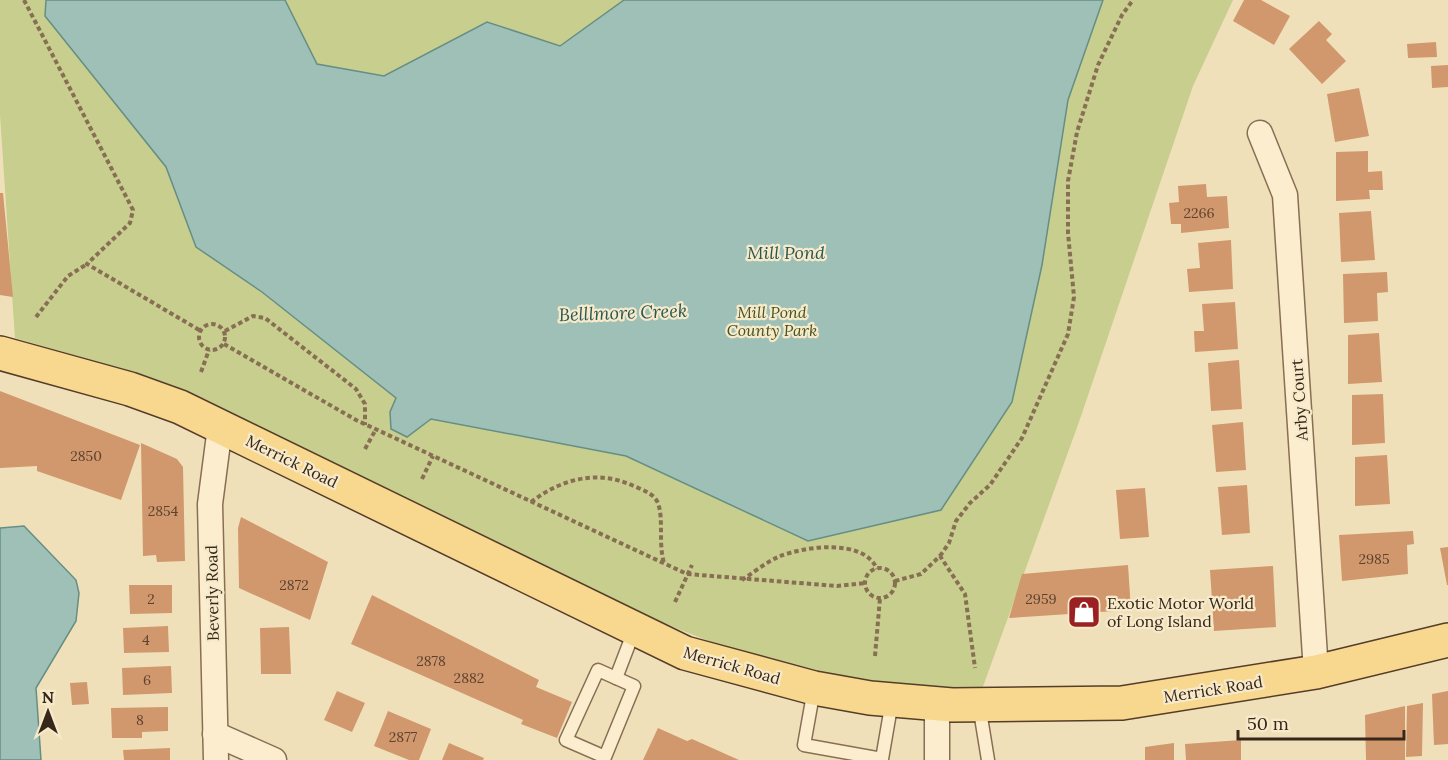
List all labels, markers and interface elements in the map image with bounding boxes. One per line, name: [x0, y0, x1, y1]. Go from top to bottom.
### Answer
house number: 2266: [1183, 204, 1215, 222]
water label: Mill Pond: [747, 241, 825, 264]
water label: Belllmore Creek: [558, 299, 688, 326]
park label: Mill Pond County Park: [727, 302, 817, 340]
street label: Arby Court: [1286, 358, 1312, 443]
street label: Merrick Road: [243, 430, 342, 492]
house number: 2850: [70, 447, 102, 465]
house number: 2854: [148, 502, 179, 520]
street label: Beverly Road: [201, 544, 223, 641]
house number: 2985: [1358, 550, 1390, 568]
house number: 2872: [279, 576, 309, 594]
house number: 2: [147, 590, 155, 608]
house number: 2959: [1025, 590, 1057, 608]
place label: Exotic Motor World of Long Island: [1107, 593, 1255, 631]
shop icon: Exotic Motor World of Long Island: [1066, 594, 1102, 630]
house number: 4: [142, 631, 150, 649]
street label: Merrick Road: [681, 642, 783, 689]
house number: 2878: [416, 652, 446, 670]
house number: 2882: [454, 669, 484, 687]
house number: 6: [143, 671, 151, 689]
street label: Merrick Road: [1162, 671, 1264, 707]
north arrow: [18, 682, 78, 742]
text: N: [42, 687, 54, 707]
scale bar: [1238, 703, 1404, 741]
house number: 8: [136, 711, 144, 729]
text: 50 m: [1247, 712, 1289, 735]
house number: 2877: [389, 728, 418, 746]

